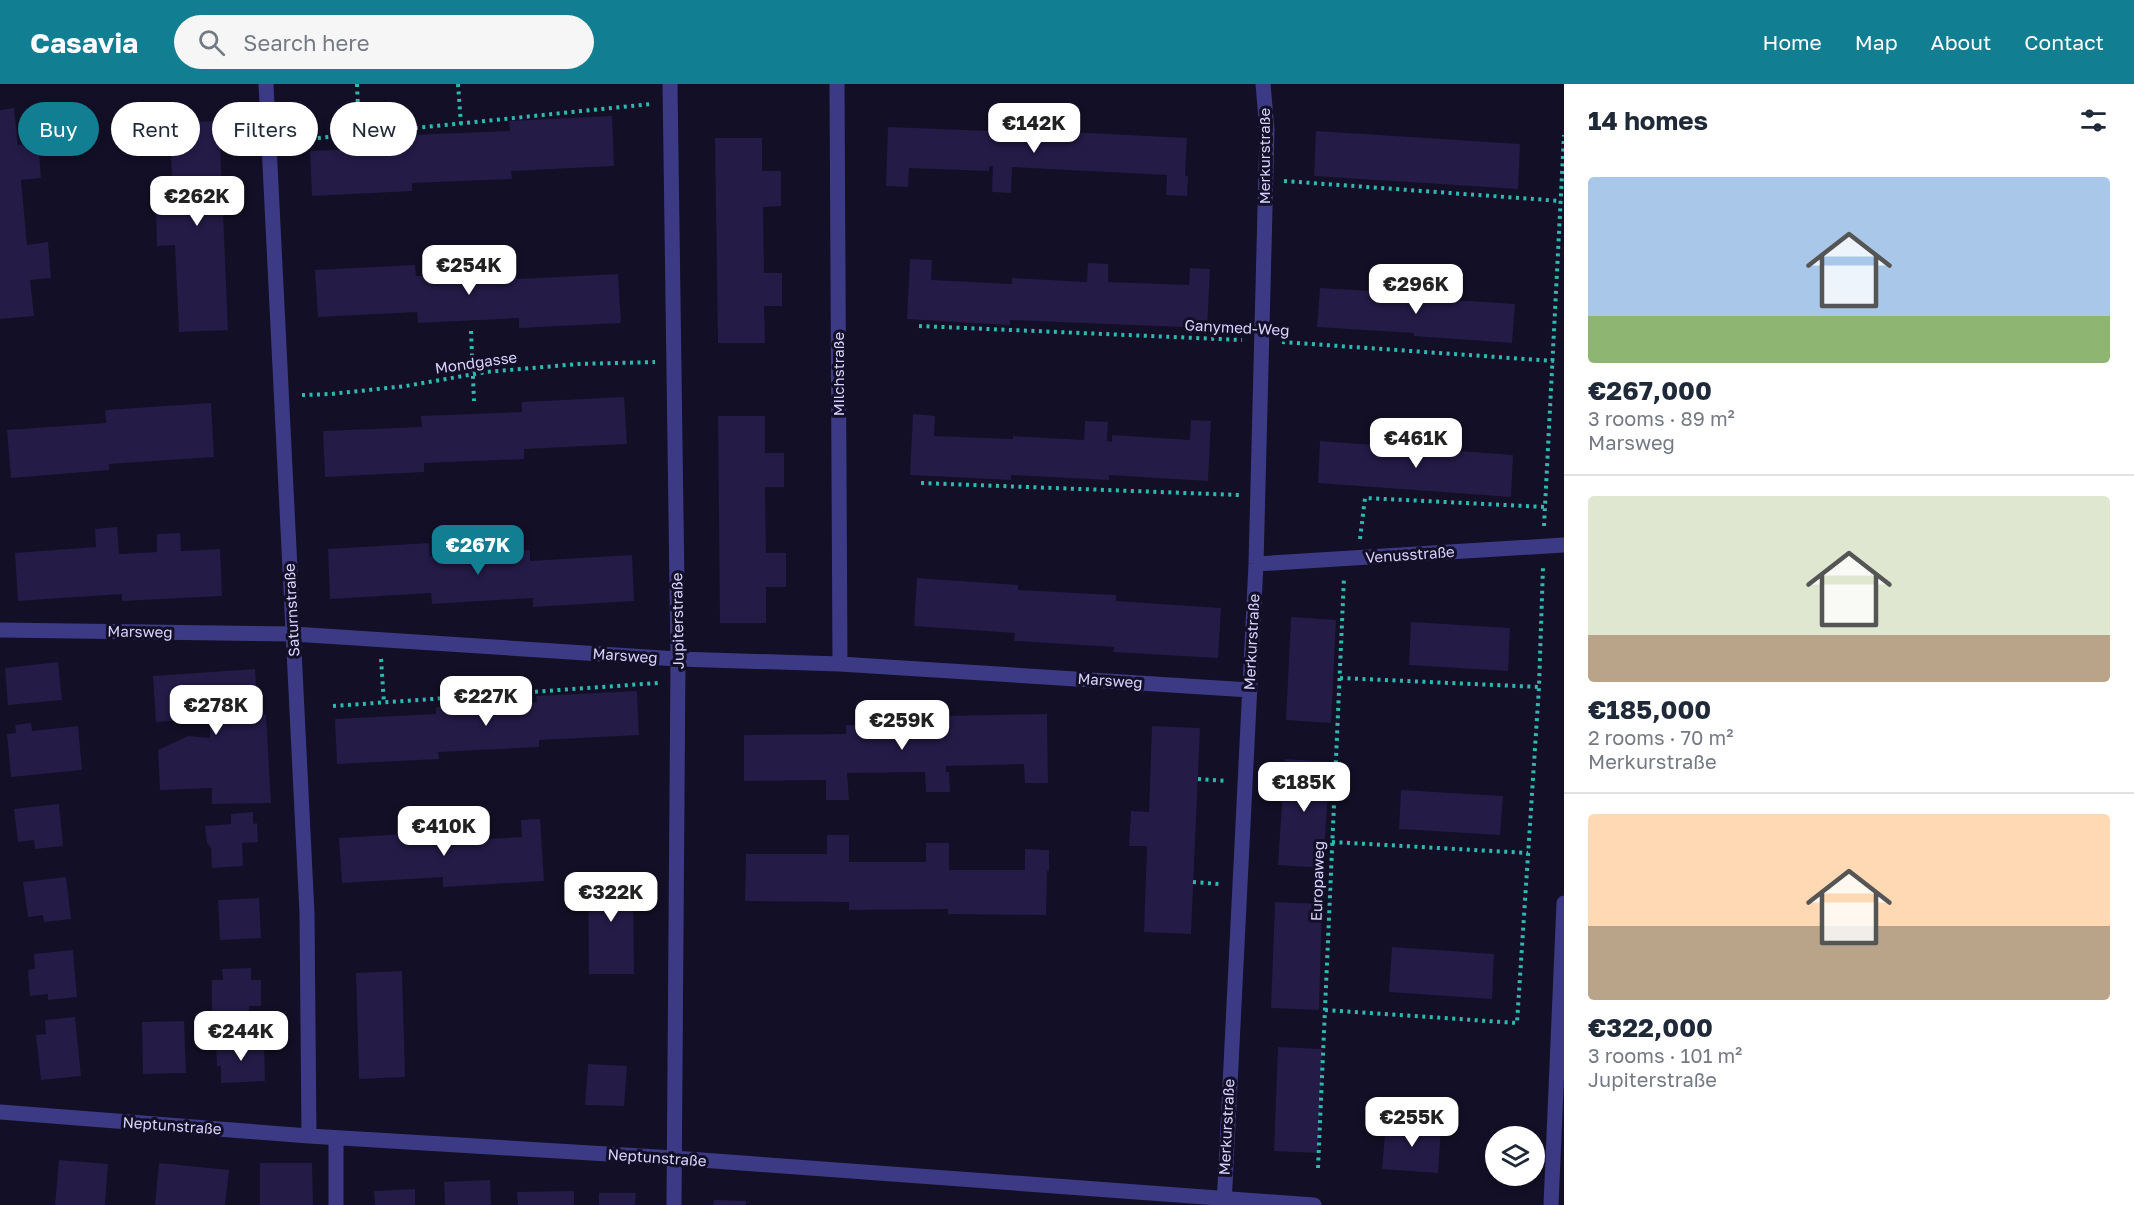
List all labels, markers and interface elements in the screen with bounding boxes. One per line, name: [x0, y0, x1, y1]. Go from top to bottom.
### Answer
search box: [174, 15, 594, 69]
text: Casavia: [30, 26, 138, 59]
icon: search: [195, 26, 228, 59]
text: Search here: [243, 29, 369, 56]
text: Home: [1762, 29, 1822, 55]
text: Map: [1855, 29, 1898, 55]
text: About: [1931, 29, 1991, 55]
text: Contact: [2024, 29, 2104, 55]
chip: Buy: [18, 102, 99, 156]
chip: Rent: [111, 102, 200, 156]
chip: Filters: [212, 102, 318, 156]
chip: New: [330, 102, 417, 156]
pin: €142K: [992, 103, 1076, 154]
icon: filters: [2077, 104, 2110, 137]
text: 14 homes: [1588, 105, 1708, 136]
street label: Merkurstraße: [1255, 108, 1273, 204]
text: €142K: [1002, 110, 1066, 134]
pin: €262K: [155, 176, 239, 227]
text: €262K: [164, 183, 230, 207]
icon: home: [1795, 216, 1903, 324]
pin: €254K: [427, 245, 511, 296]
text: €254K: [436, 252, 502, 276]
pin: €296K: [1374, 264, 1458, 315]
text: €296K: [1383, 271, 1449, 295]
street label: Ganymed-Weg: [1184, 315, 1290, 339]
street label: Milchstraße: [829, 331, 847, 416]
street label: Mondgasse: [434, 347, 518, 377]
text: €267,000: [1588, 375, 1712, 406]
text: 3 rooms · 89 m²: [1588, 406, 1735, 430]
pin: €461K: [1374, 418, 1458, 469]
text: €461K: [1384, 425, 1448, 449]
text: Marsweg: [1588, 430, 1675, 454]
pin: €267K: [436, 525, 520, 576]
text: €267K: [446, 532, 510, 556]
icon: home: [1795, 535, 1903, 643]
street label: Venusstraße: [1365, 542, 1456, 566]
street label: Saturnstraße: [280, 563, 302, 657]
street label: Jupiterstraße: [667, 572, 687, 670]
street label: Merkurstraße: [1239, 593, 1263, 691]
street label: Marsweg: [107, 621, 173, 641]
street label: Marsweg: [592, 644, 658, 666]
street label: Marsweg: [1077, 669, 1143, 691]
pin: €227K: [444, 676, 528, 727]
text: €227K: [454, 683, 518, 707]
pin: €278K: [174, 685, 258, 736]
text: €278K: [184, 692, 248, 716]
text: €185,000: [1588, 694, 1711, 725]
pin: €259K: [860, 700, 944, 751]
text: €259K: [869, 707, 935, 731]
text: 2 rooms · 70 m²: [1588, 725, 1733, 749]
text: Merkurstraße: [1588, 749, 1717, 773]
pin: €185K: [1262, 762, 1346, 813]
text: €185K: [1272, 769, 1336, 793]
pin: €410K: [402, 806, 486, 857]
text: €410K: [412, 813, 476, 837]
street label: Europaweg: [1307, 840, 1327, 921]
icon: home: [1795, 853, 1903, 961]
pin: €322K: [569, 872, 653, 923]
text: €322K: [578, 879, 644, 903]
pin: €244K: [199, 1011, 283, 1062]
text: €322,000: [1588, 1012, 1713, 1043]
text: €244K: [208, 1018, 274, 1042]
text: 3 rooms · 101 m²: [1588, 1043, 1742, 1067]
text: Jupiterstraße: [1588, 1067, 1717, 1091]
street label: Merkurstraße: [1214, 1078, 1238, 1176]
pin: €255K: [1370, 1097, 1454, 1148]
text: €255K: [1379, 1104, 1445, 1128]
street label: Neptunstraße: [122, 1113, 222, 1137]
map controls: [1485, 1126, 1545, 1186]
button: layers: [1485, 1126, 1545, 1186]
street label: Neptunstraße: [607, 1145, 707, 1169]

